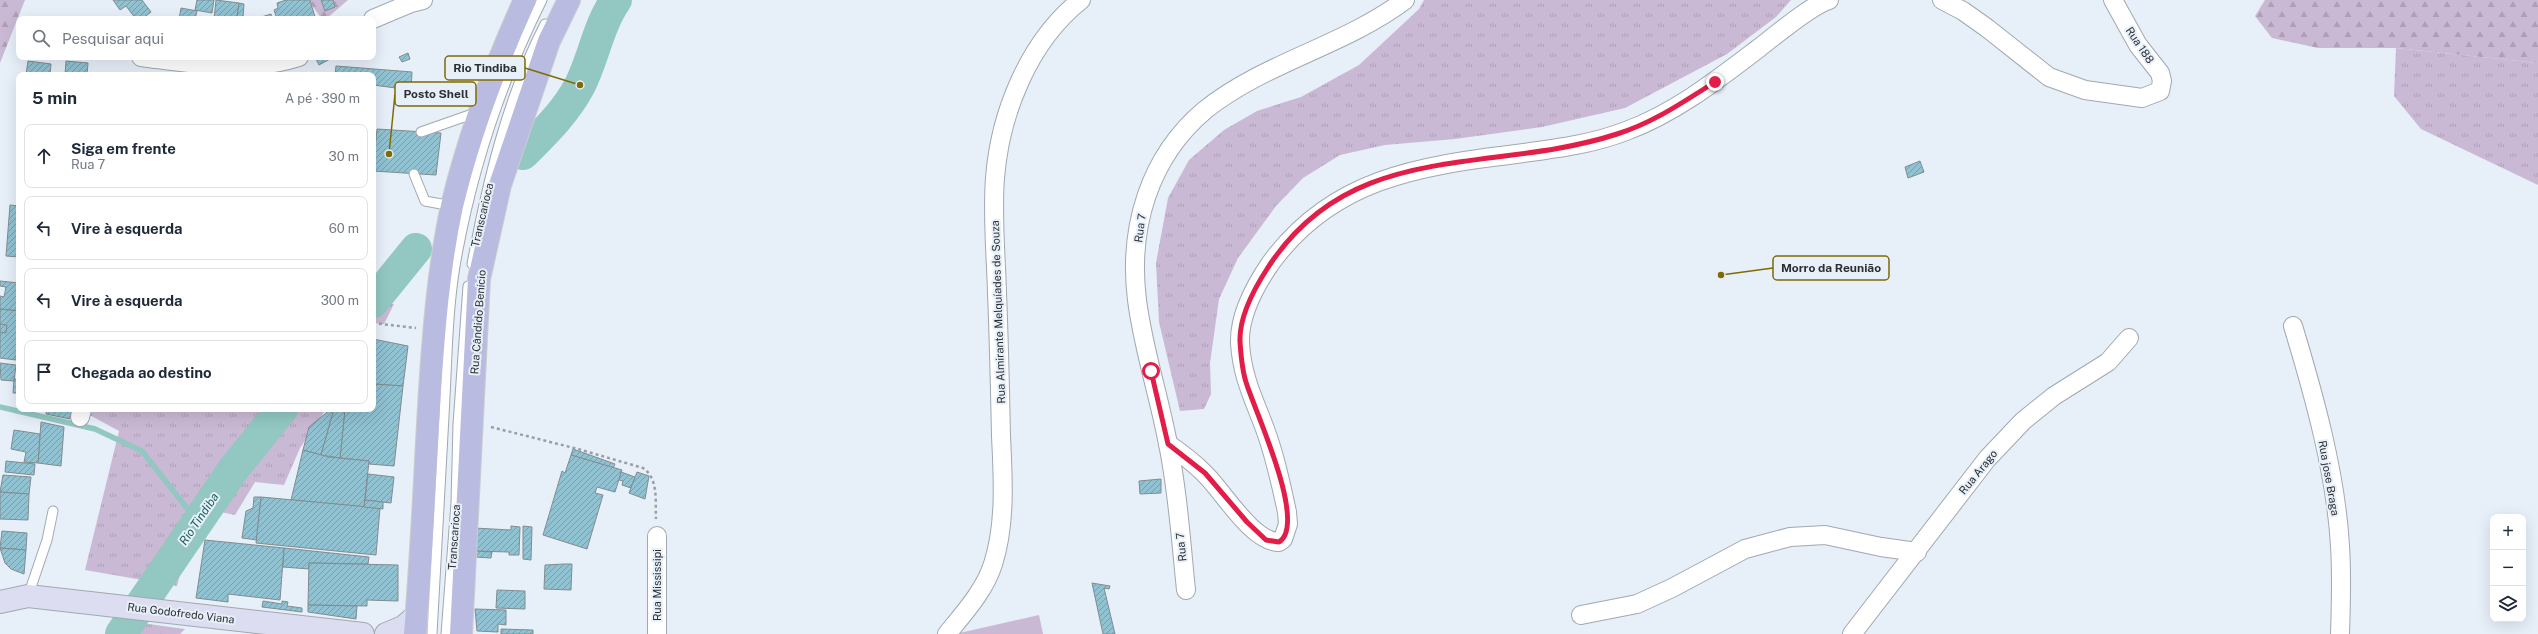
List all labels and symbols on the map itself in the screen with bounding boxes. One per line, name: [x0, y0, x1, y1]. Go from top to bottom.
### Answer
street label: Rua 188: [2124, 25, 2156, 65]
callout: Rio Tindiba: [445, 56, 525, 80]
text: Rio Tindiba: [453, 61, 517, 75]
route end: [1706, 73, 1724, 91]
callout: Posto Shell: [395, 82, 476, 106]
text: Posto Shell: [403, 87, 469, 101]
street label: Transcarioca: [469, 182, 495, 248]
street label: Rua 7: [1132, 212, 1148, 243]
street label: Rua Almirante Melquíades de Souza: [989, 220, 1007, 404]
callout: Morro da Reunião: [1773, 256, 1889, 280]
text: Morro da Reunião: [1781, 261, 1881, 275]
street label: Rua Cândido Benício: [468, 269, 488, 375]
route start: [1142, 362, 1160, 380]
street label: Rua jose Braga: [2316, 439, 2342, 517]
street label: Rua Arago: [1957, 447, 1999, 497]
water label: Rio Tindiba: [176, 490, 222, 548]
street label: Transcarioca: [446, 504, 462, 570]
street label: Rua 7: [1173, 532, 1188, 562]
street label: Rua Mississipi: [651, 549, 663, 621]
street label: Rua Godofredo Viana: [127, 600, 235, 626]

